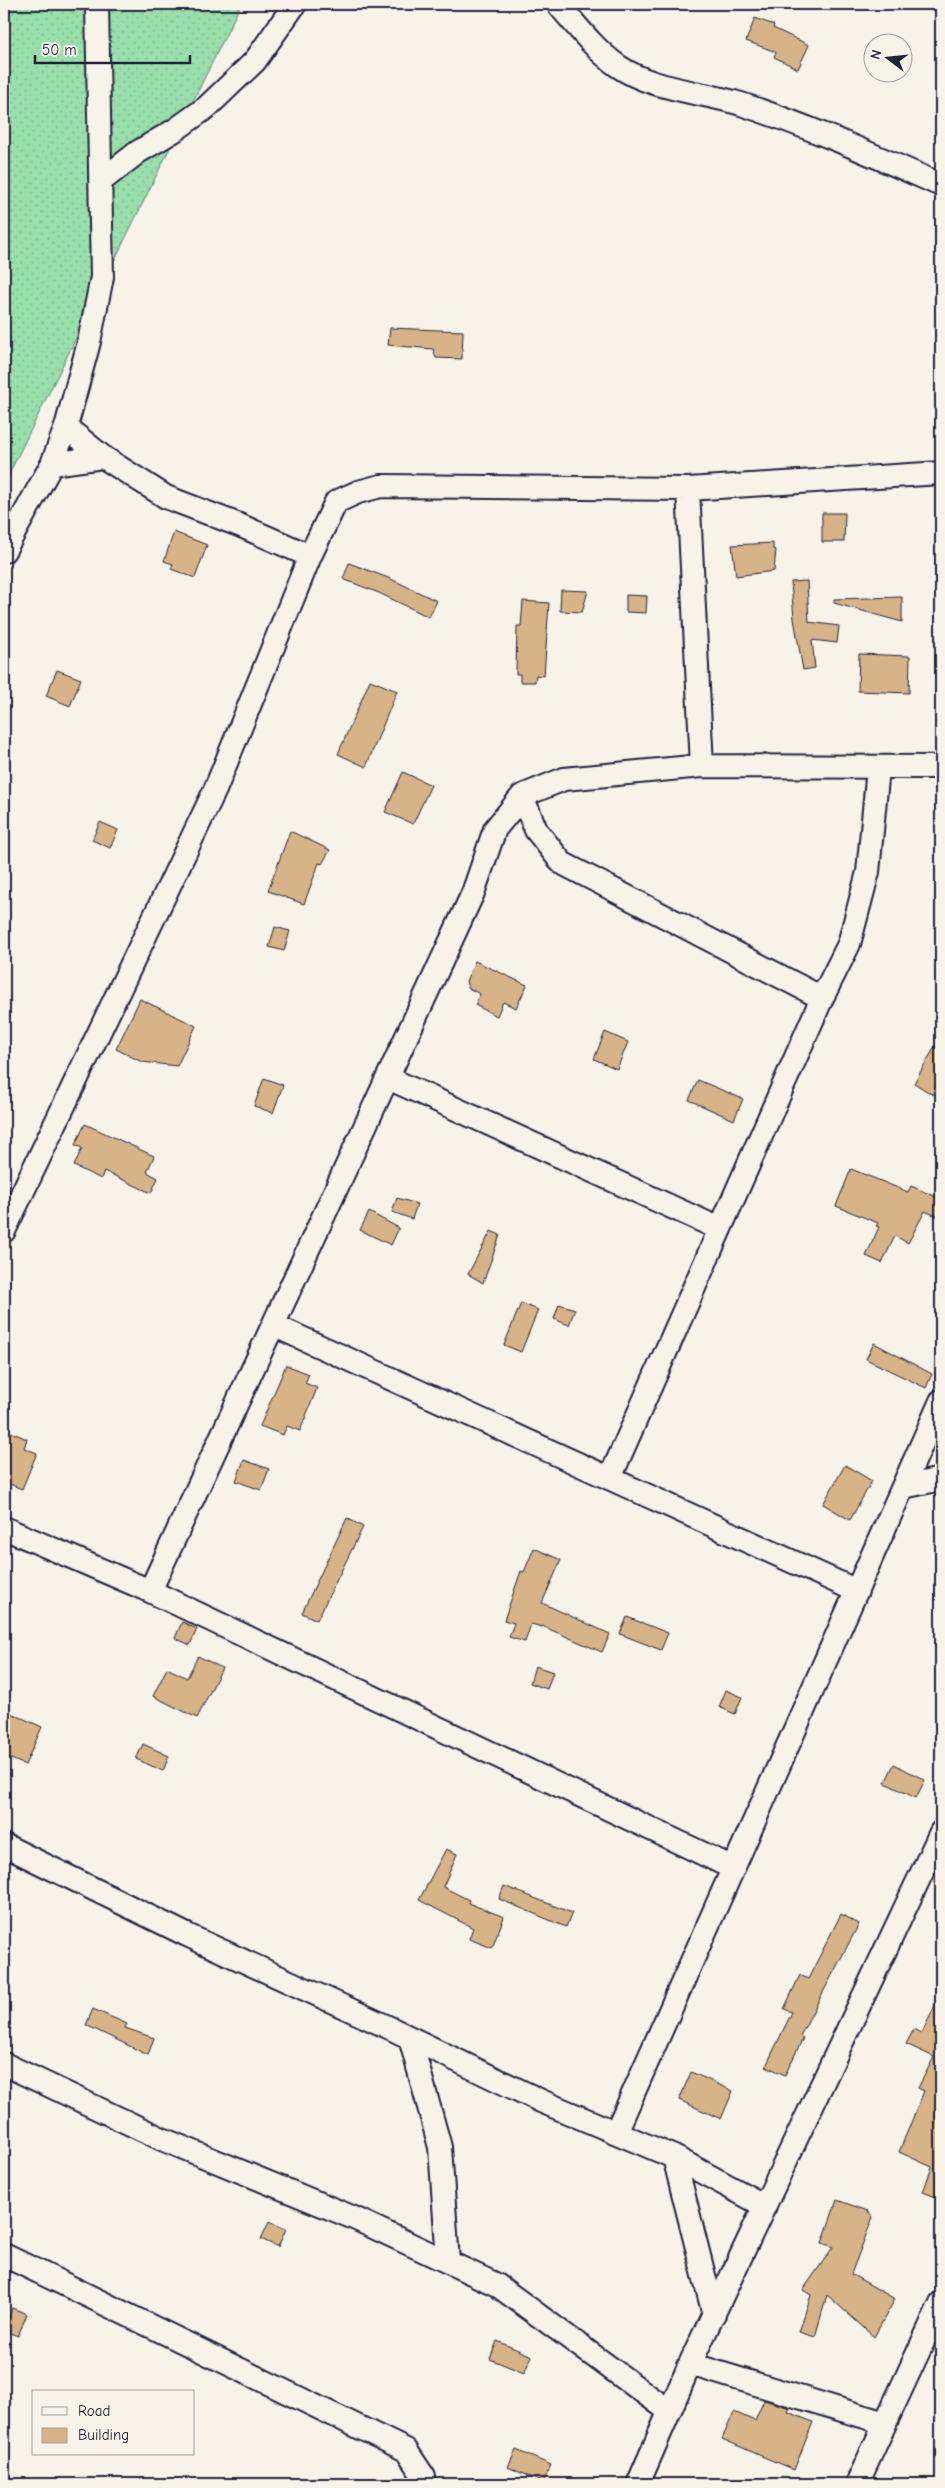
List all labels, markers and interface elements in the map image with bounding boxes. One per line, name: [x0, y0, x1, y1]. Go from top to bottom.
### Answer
scale bar: [35, 32, 190, 64]
north arrow: [862, 32, 912, 82]
text: 50 m: [42, 41, 77, 59]
text: N: [867, 48, 885, 61]
legend: [32, 2390, 195, 2456]
text: Road: [78, 2402, 110, 2420]
text: Building: [78, 2426, 129, 2444]

